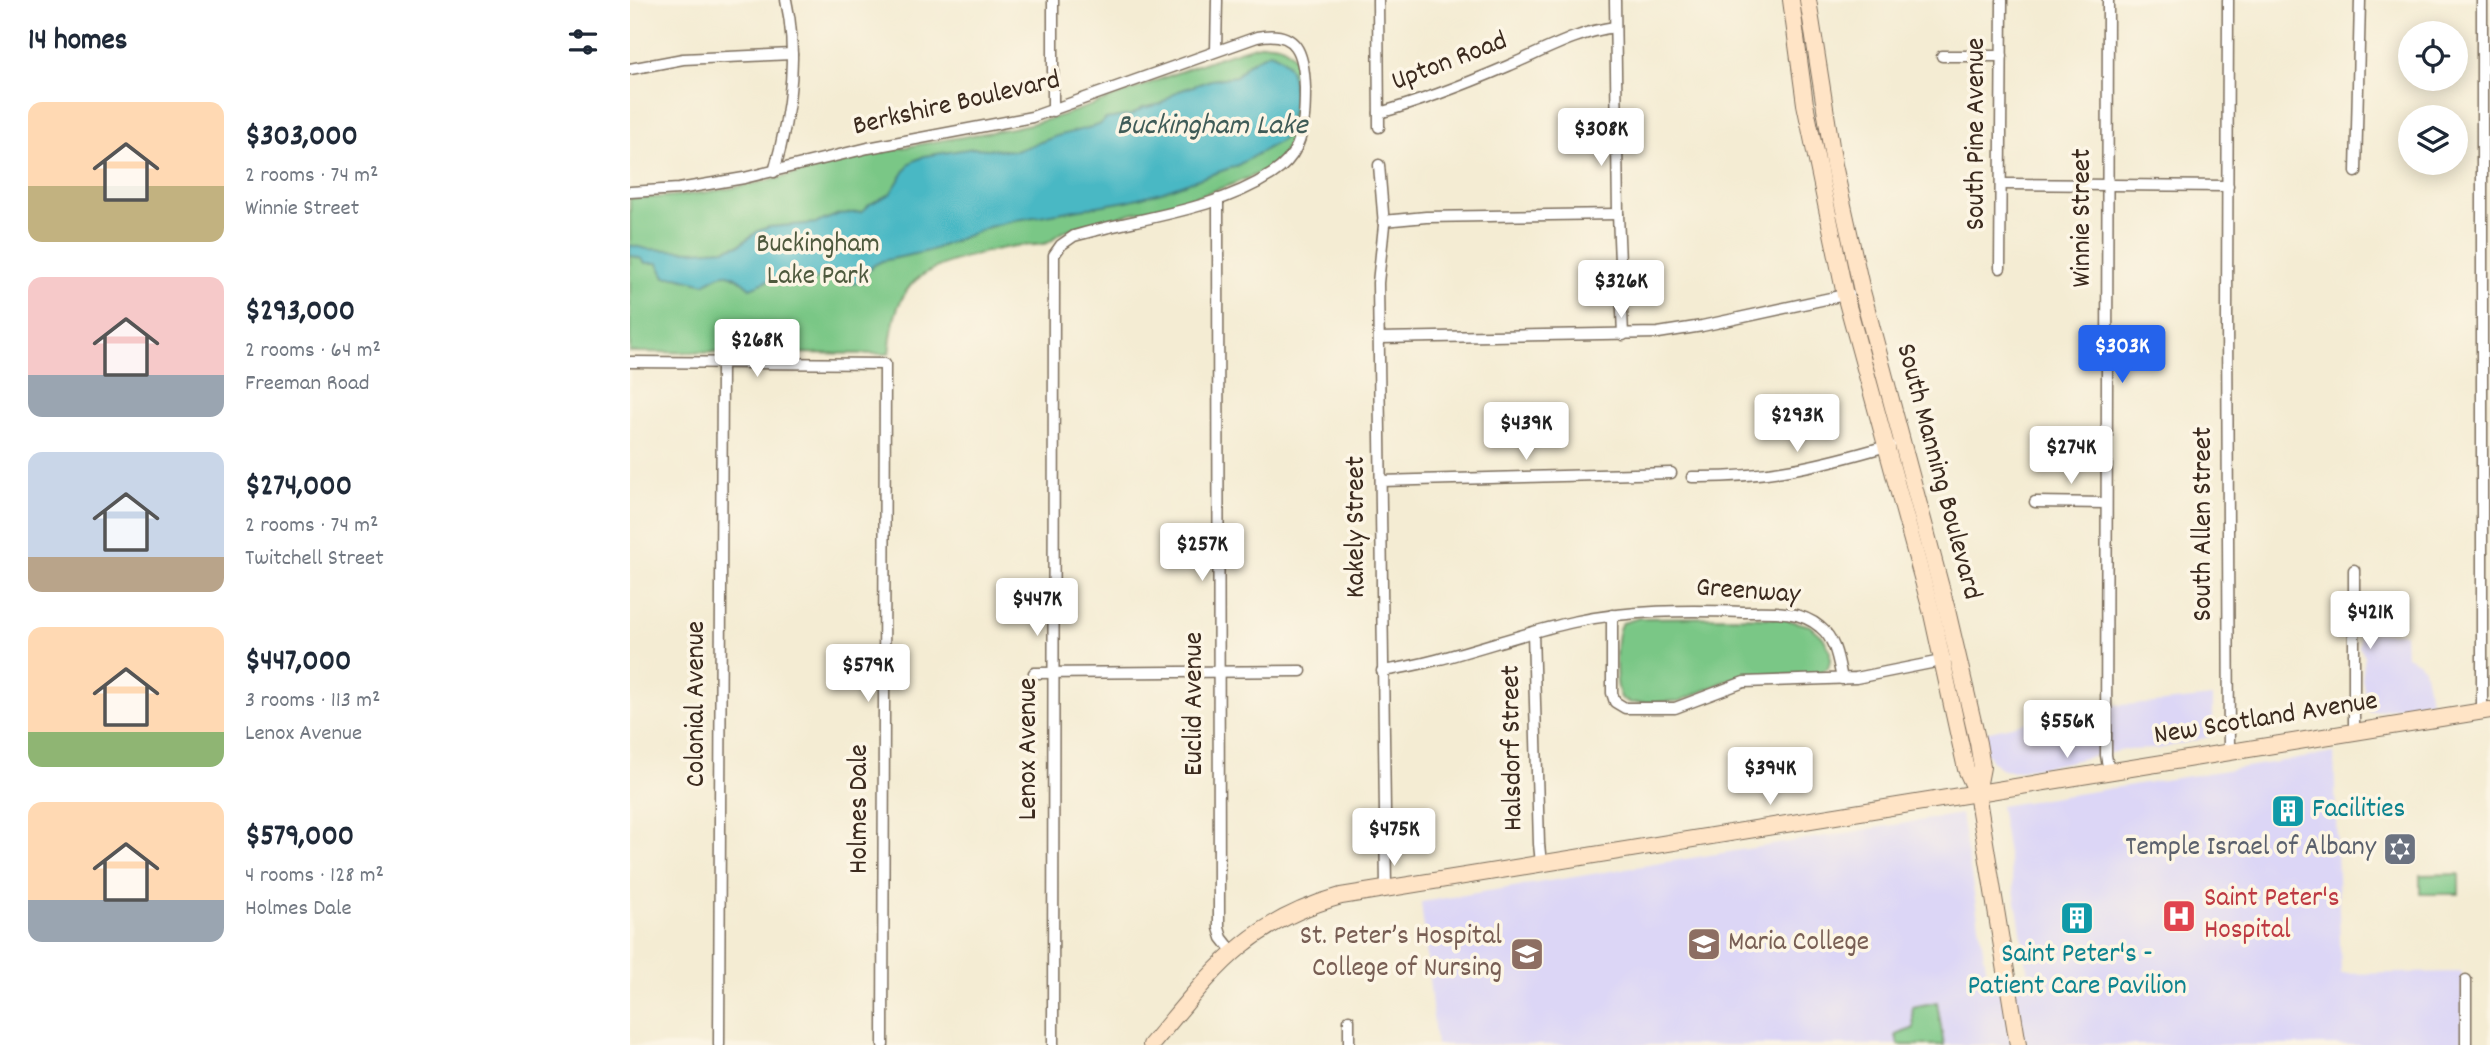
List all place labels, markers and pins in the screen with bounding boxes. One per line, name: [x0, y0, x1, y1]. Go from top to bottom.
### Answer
pin: $308K: [1552, 108, 1650, 168]
pin: $326K: [1572, 260, 1670, 320]
pin: $268K: [708, 320, 806, 379]
pin: $303K: [2073, 326, 2171, 385]
pin: $293K: [1748, 394, 1846, 454]
pin: $439K: [1477, 402, 1575, 462]
pin: $274K: [2022, 426, 2120, 486]
pin: $257K: [1153, 524, 1251, 583]
pin: $447K: [988, 578, 1086, 638]
pin: $421K: [2321, 592, 2419, 651]
pin: $579K: [819, 644, 917, 704]
pin: $556K: [2018, 700, 2116, 760]
pin: $394K: [1721, 748, 1819, 807]
place label: Facilities: [2312, 791, 2405, 831]
building icon: Facilities: [2269, 792, 2307, 830]
pin: $475K: [1345, 808, 1443, 868]
place label: Temple Israel of Albany: [2125, 829, 2377, 869]
synagogue icon: Temple Israel of Albany: [2381, 830, 2419, 868]
place label: Saint Peter's Hospital: [2204, 880, 2340, 952]
hospital icon: Saint Peter's Hospital: [2160, 897, 2198, 935]
building icon: Saint Peter's - Patient Care Pavilion: [2058, 899, 2096, 937]
place label: St. Peter’s Hospital College of Nursing: [1300, 918, 1502, 990]
place label: Maria College: [1728, 924, 1869, 964]
school or university icon: Maria College: [1685, 925, 1723, 963]
school or university icon: St. Peter’s Hospital College of Nursing: [1508, 935, 1546, 973]
place label: Saint Peter's - Patient Care Pavilion: [1967, 936, 2187, 1008]

